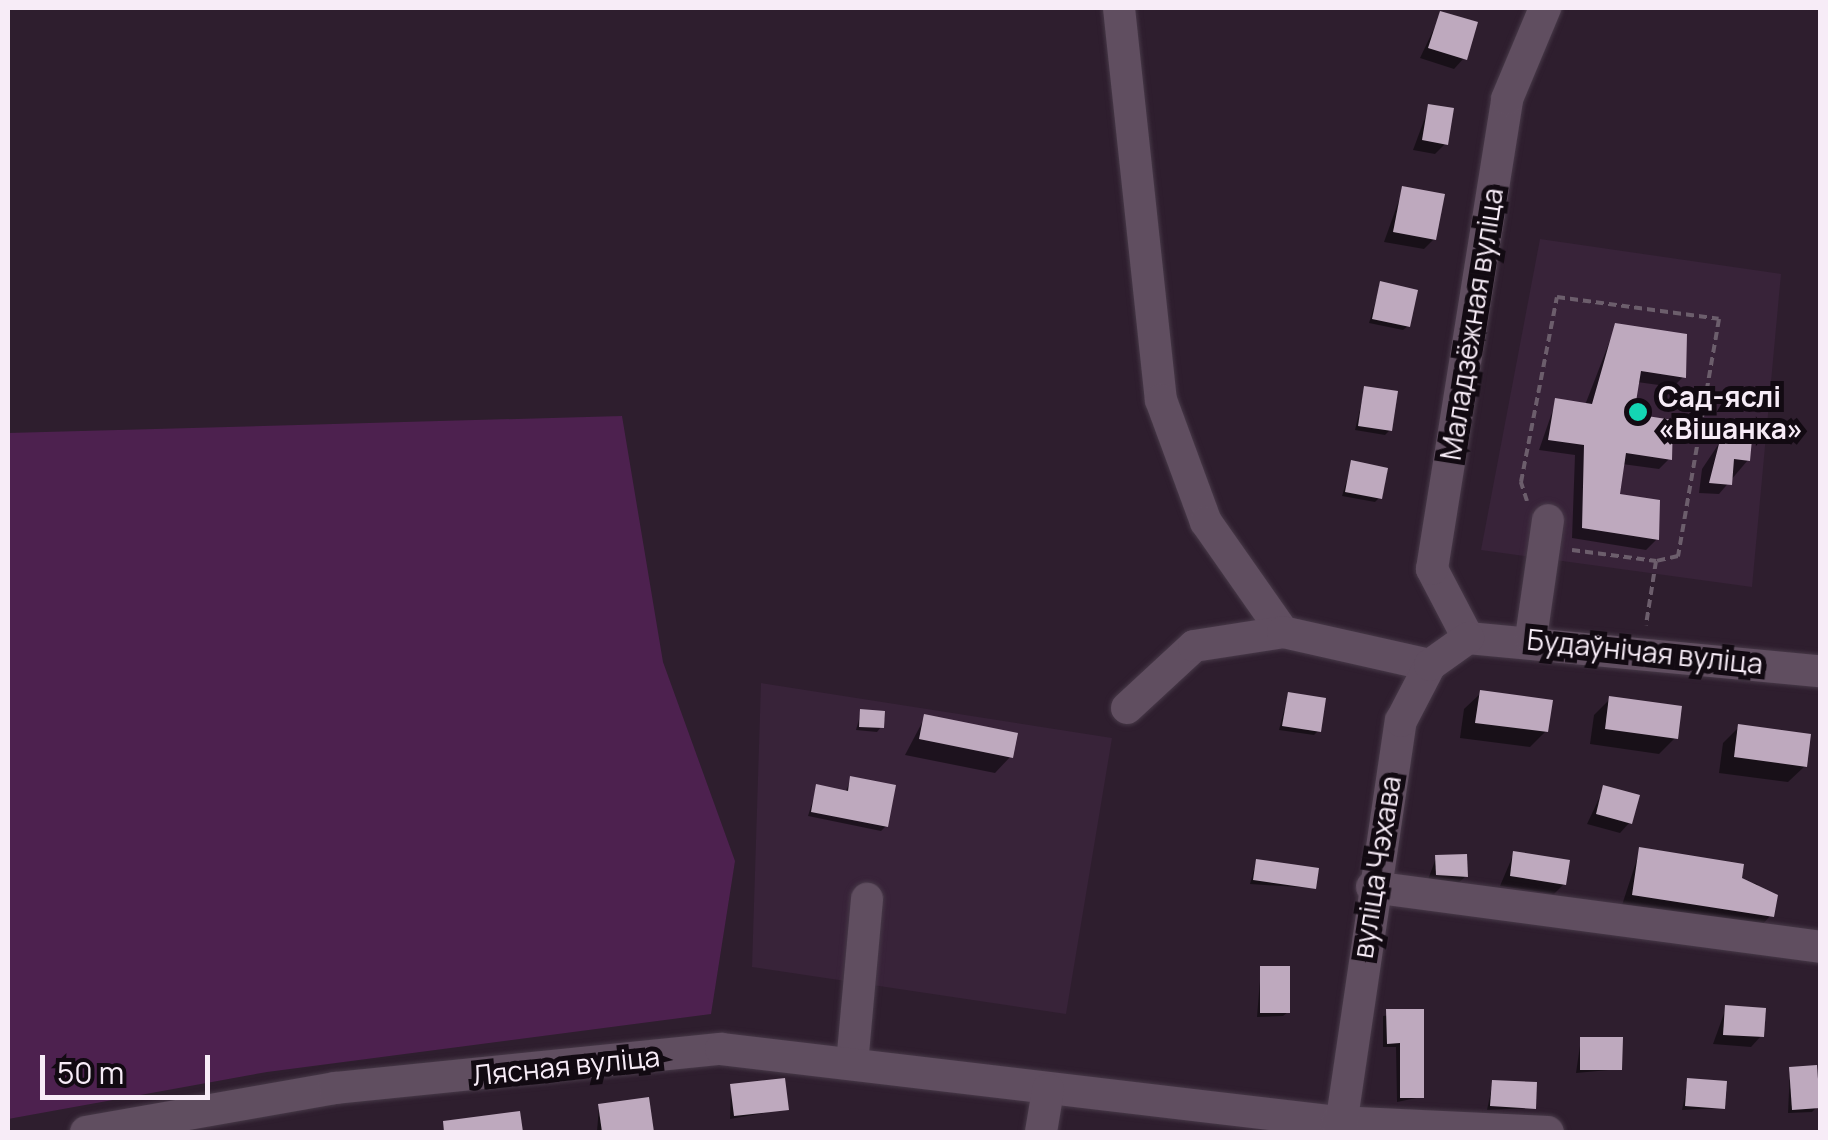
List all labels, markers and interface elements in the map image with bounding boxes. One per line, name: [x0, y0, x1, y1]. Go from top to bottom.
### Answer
street label: Маладзёжная вуліца: [1433, 186, 1509, 462]
place label: Сад-яслі «Вішанка»: [1658, 379, 1803, 445]
marker: Сад-яслі «Вішанка»: [1627, 401, 1649, 423]
street label: Будаўнічая вуліца: [1525, 622, 1765, 680]
street label: вуліца Чэхава: [1345, 774, 1407, 960]
scale bar: [45, 1035, 215, 1097]
street label: Лясная вуліца: [471, 1038, 661, 1092]
text: 50 m: [57, 1052, 124, 1093]

